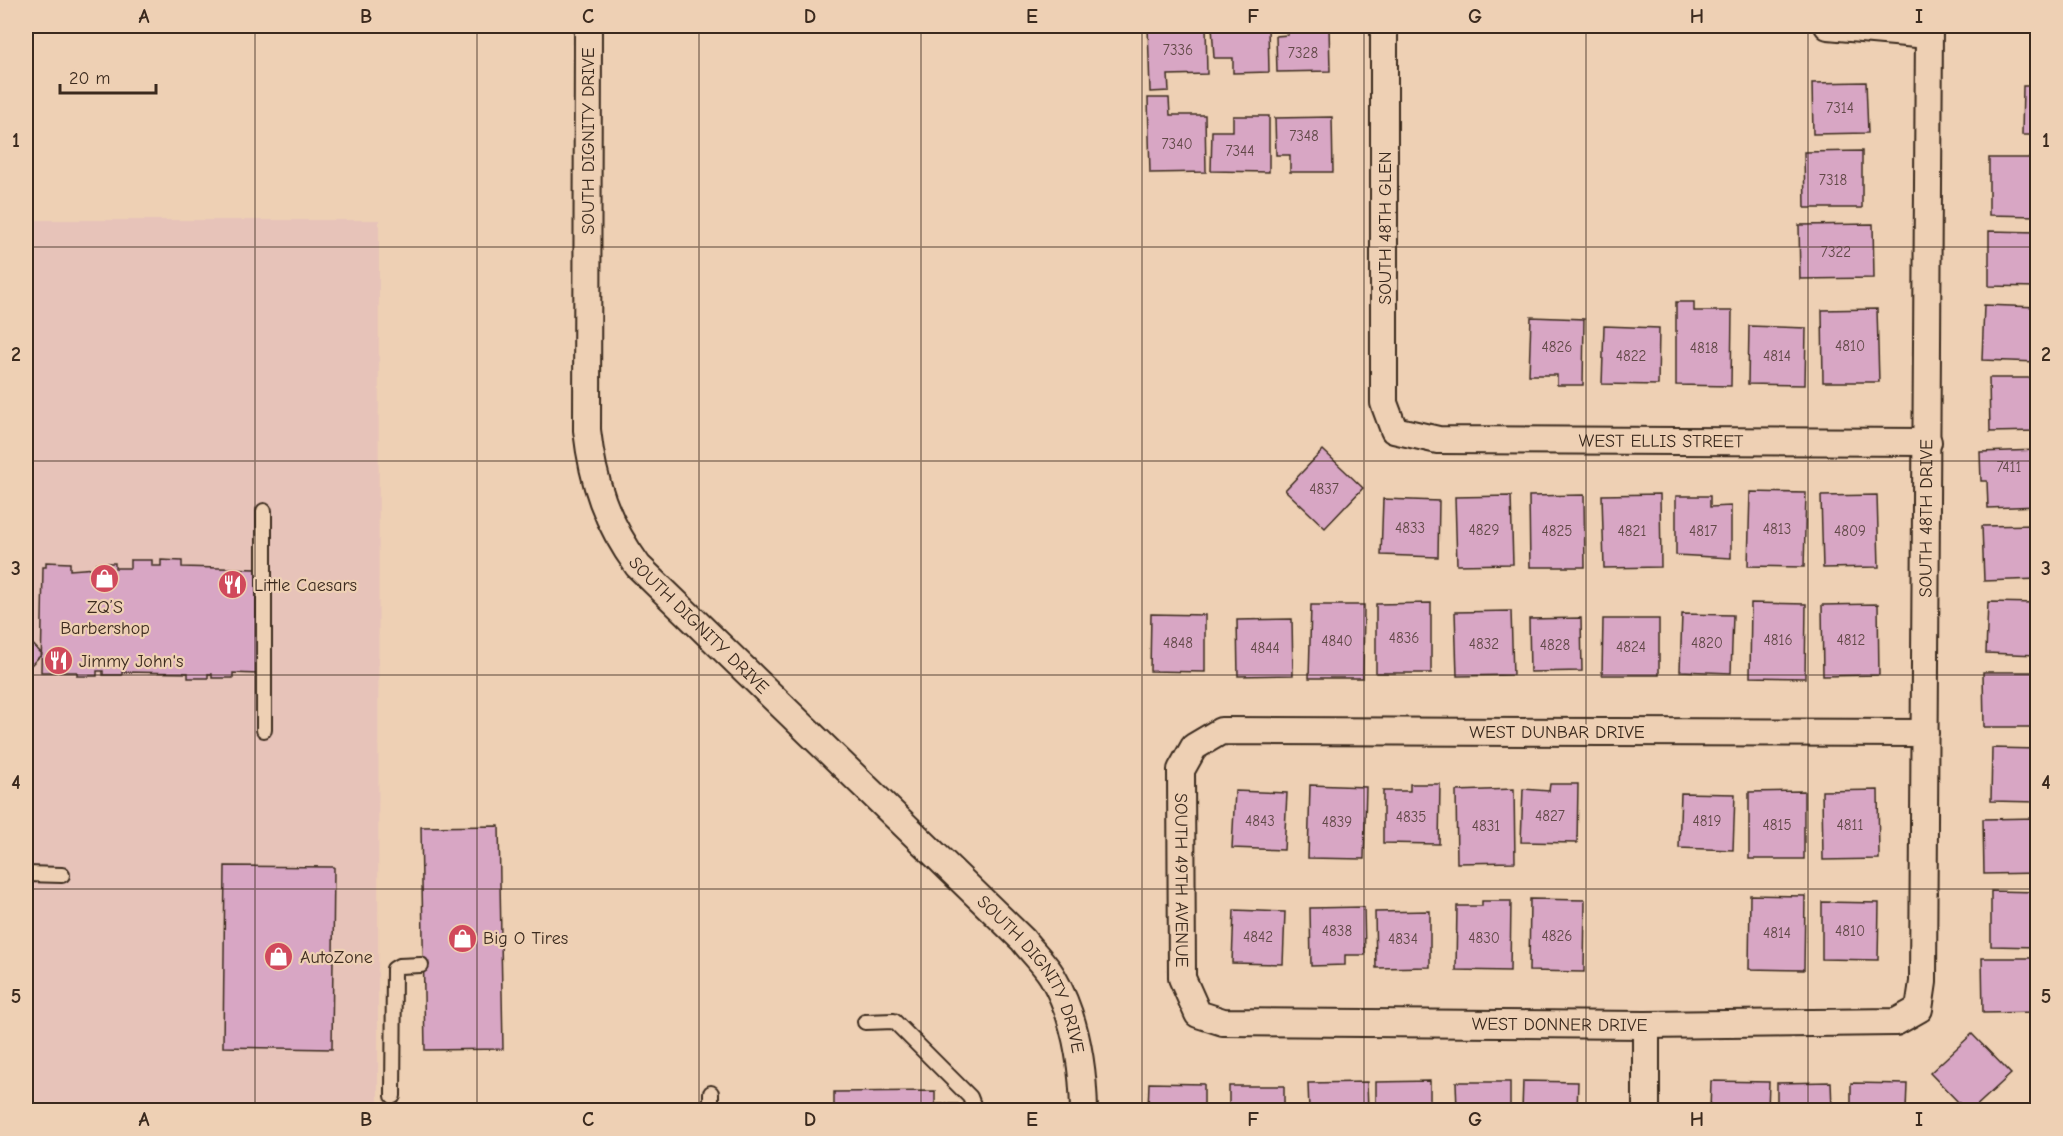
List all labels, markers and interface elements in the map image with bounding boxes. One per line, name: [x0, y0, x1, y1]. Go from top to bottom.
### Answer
text: A: [138, 5, 150, 28]
text: B: [360, 5, 372, 28]
text: C: [582, 5, 594, 28]
text: D: [804, 5, 816, 28]
text: E: [1026, 5, 1038, 28]
text: F: [1247, 5, 1259, 28]
text: G: [1468, 5, 1482, 28]
text: H: [1690, 5, 1704, 28]
text: I: [1915, 5, 1923, 28]
house number: 7336: [1163, 41, 1193, 59]
house number: 7328: [1288, 44, 1318, 62]
street label: SOUTH DIGNITY DRIVE: [578, 47, 599, 235]
scale bar: [60, 57, 156, 95]
text: 20 m: [69, 68, 110, 89]
house number: 7314: [1826, 99, 1854, 117]
house number: 7348: [1289, 127, 1319, 145]
text: 1: [12, 129, 20, 152]
text: 1: [2042, 129, 2050, 152]
house number: 7340: [1161, 135, 1193, 153]
house number: 7344: [1225, 142, 1255, 160]
street label: SOUTH 48TH GLEN: [1375, 151, 1396, 305]
house number: 7318: [1819, 171, 1847, 189]
house number: 7322: [1821, 243, 1851, 261]
house number: 4810: [1835, 337, 1865, 355]
house number: 4826: [1542, 338, 1572, 356]
house number: 4818: [1690, 339, 1718, 357]
text: 2: [11, 343, 21, 366]
text: 2: [2041, 343, 2051, 366]
house number: 4822: [1616, 347, 1646, 365]
house number: 4814: [1763, 347, 1791, 365]
street label: WEST ELLIS STREET: [1579, 431, 1744, 452]
street label: SOUTH 48TH DRIVE: [1915, 439, 1937, 598]
house number: 7411: [1996, 458, 2022, 476]
house number: 4837: [1309, 480, 1339, 498]
house number: 4833: [1395, 519, 1425, 537]
house number: 4813: [1763, 520, 1791, 538]
house number: 4829: [1469, 521, 1499, 539]
house number: 4825: [1542, 522, 1572, 540]
house number: 4821: [1618, 522, 1646, 540]
house number: 4817: [1689, 522, 1717, 540]
house number: 4809: [1834, 522, 1866, 540]
street label: SOUTH DIGNITY DRIVE: [624, 553, 773, 698]
text: 3: [11, 557, 21, 580]
text: 3: [2041, 557, 2051, 580]
shop icon: ZQ’S Barbershop: [89, 562, 121, 594]
restaurant icon: Little Caesars: [217, 569, 249, 601]
place label: Little Caesars: [254, 575, 357, 596]
place label: ZQ’S Barbershop: [60, 597, 150, 639]
house number: 4836: [1389, 629, 1419, 647]
house number: 4816: [1763, 631, 1793, 649]
house number: 4812: [1837, 631, 1865, 649]
house number: 4840: [1321, 632, 1353, 650]
house number: 4848: [1163, 634, 1193, 652]
house number: 4820: [1691, 634, 1723, 652]
house number: 4832: [1469, 635, 1499, 653]
house number: 4828: [1540, 636, 1570, 654]
house number: 4824: [1616, 638, 1646, 656]
house number: 4844: [1250, 639, 1280, 657]
restaurant icon: Jimmy John's: [42, 645, 74, 677]
place label: Jimmy John's: [79, 651, 184, 672]
street label: WEST DUNBAR DRIVE: [1469, 722, 1645, 743]
text: 4: [11, 771, 21, 794]
text: 4: [2041, 771, 2051, 794]
street label: SOUTH 49TH AVENUE: [1170, 793, 1192, 968]
house number: 4827: [1535, 807, 1565, 825]
house number: 4835: [1396, 808, 1426, 826]
house number: 4843: [1245, 812, 1275, 830]
house number: 4819: [1693, 812, 1721, 830]
house number: 4839: [1322, 813, 1352, 831]
house number: 4815: [1762, 816, 1792, 834]
house number: 4811: [1837, 816, 1863, 834]
house number: 4831: [1472, 817, 1500, 835]
street label: SOUTH DIGNITY DRIVE: [973, 891, 1088, 1055]
shop icon: Big O Tires: [446, 922, 478, 954]
house number: 4838: [1322, 922, 1352, 940]
house number: 4810: [1835, 922, 1865, 940]
house number: 4814: [1763, 924, 1791, 942]
house number: 4826: [1542, 927, 1572, 945]
place label: Big O Tires: [483, 928, 568, 949]
house number: 4842: [1243, 928, 1273, 946]
house number: 4830: [1468, 929, 1500, 947]
house number: 4834: [1388, 930, 1418, 948]
shop icon: AutoZone: [263, 941, 295, 973]
place label: AutoZone: [300, 947, 373, 968]
text: 5: [11, 985, 21, 1008]
text: 5: [2041, 985, 2051, 1008]
street label: WEST DONNER DRIVE: [1472, 1014, 1648, 1036]
text: A: [138, 1108, 150, 1131]
text: B: [360, 1108, 372, 1131]
text: C: [582, 1108, 594, 1131]
text: D: [804, 1108, 816, 1131]
text: E: [1026, 1108, 1038, 1131]
text: F: [1247, 1108, 1259, 1131]
text: G: [1468, 1108, 1482, 1131]
text: H: [1690, 1108, 1704, 1131]
text: I: [1915, 1108, 1923, 1131]

